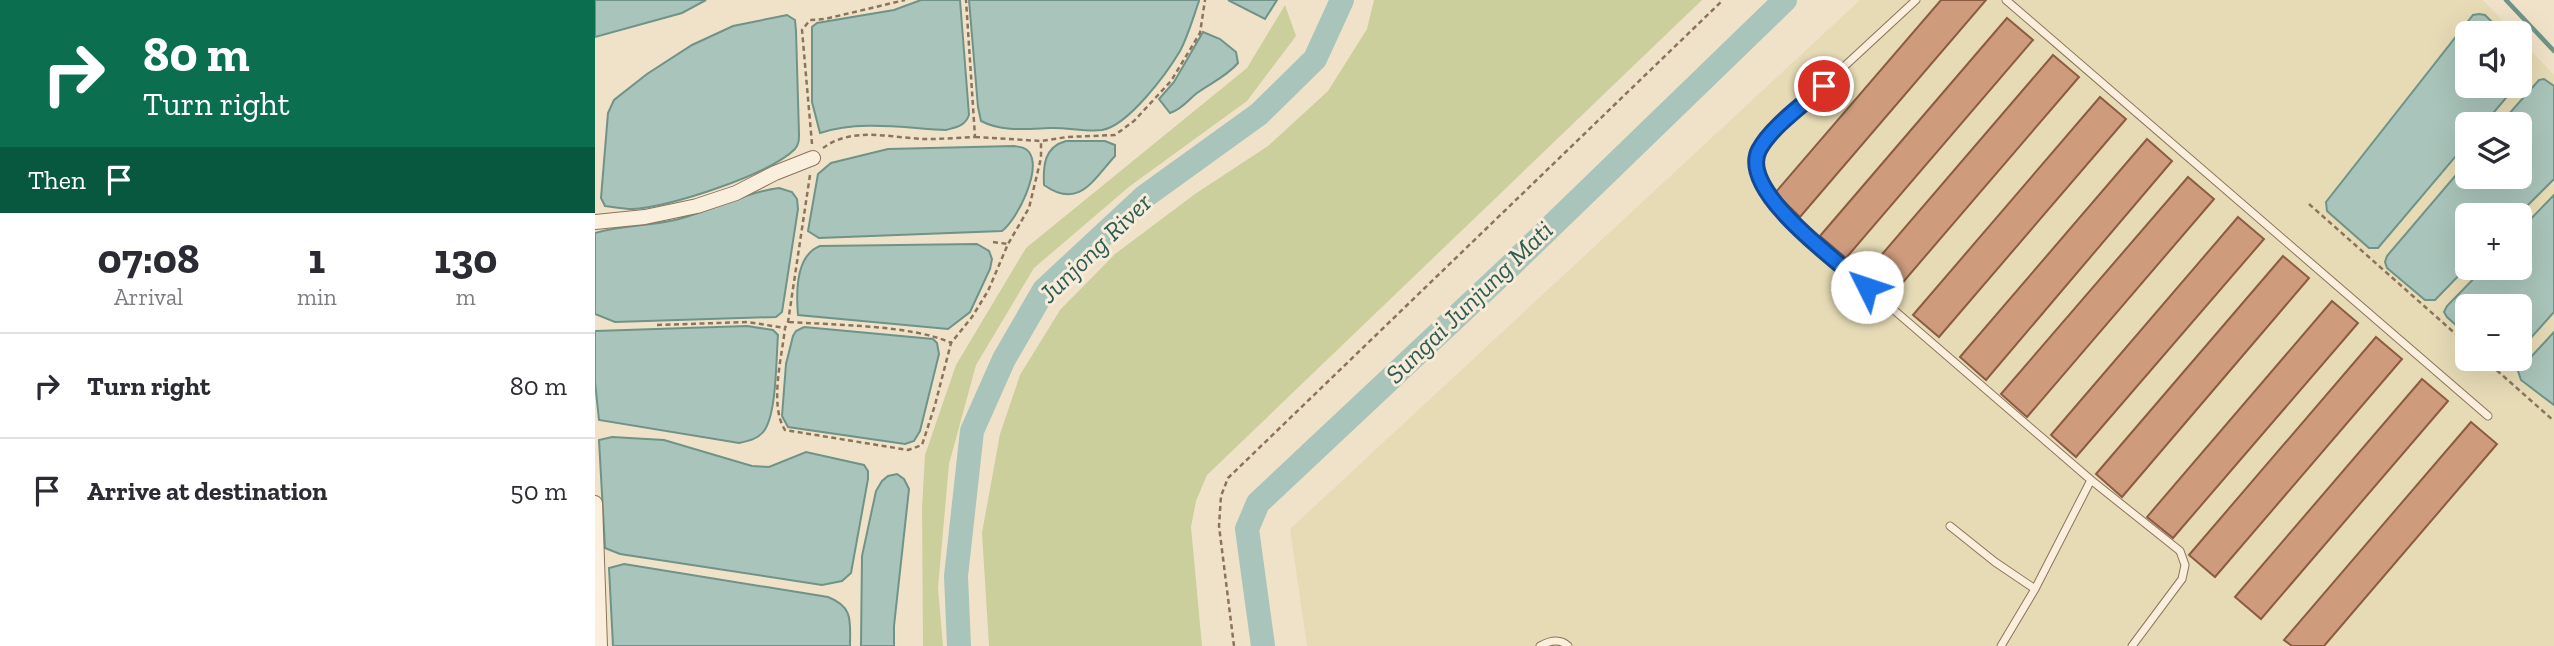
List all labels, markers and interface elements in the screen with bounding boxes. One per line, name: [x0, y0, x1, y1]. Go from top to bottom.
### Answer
map controls: [2455, 21, 2532, 371]
button: sound: [2455, 21, 2532, 98]
text: 80 m: [143, 25, 250, 84]
icon: right: [28, 28, 119, 119]
pin: [1794, 56, 1854, 116]
icon: arrive: [1805, 67, 1843, 105]
text: Turn right: [143, 85, 290, 123]
button: layers: [2455, 112, 2532, 189]
icon: arrive: [100, 161, 138, 199]
text: Then: [28, 164, 86, 196]
water label: Junjong River: [1031, 186, 1158, 310]
button: +: [2455, 203, 2532, 280]
water label: Sungai Junjung Mati: [1379, 214, 1559, 390]
text: 07:08: [97, 233, 200, 284]
text: 1: [308, 233, 325, 284]
text: 130: [434, 233, 498, 284]
position arrow: [1830, 250, 1904, 324]
text: Arrival: [114, 283, 183, 311]
text: min: [297, 283, 337, 311]
text: m: [456, 283, 476, 311]
button: −: [2455, 294, 2532, 371]
icon: right: [28, 367, 66, 405]
text: Turn right: [87, 370, 210, 402]
text: 80 m: [510, 370, 567, 402]
icon: arrive: [28, 472, 66, 510]
text: Arrive at destination: [87, 475, 327, 507]
text: 50 m: [510, 475, 567, 507]

